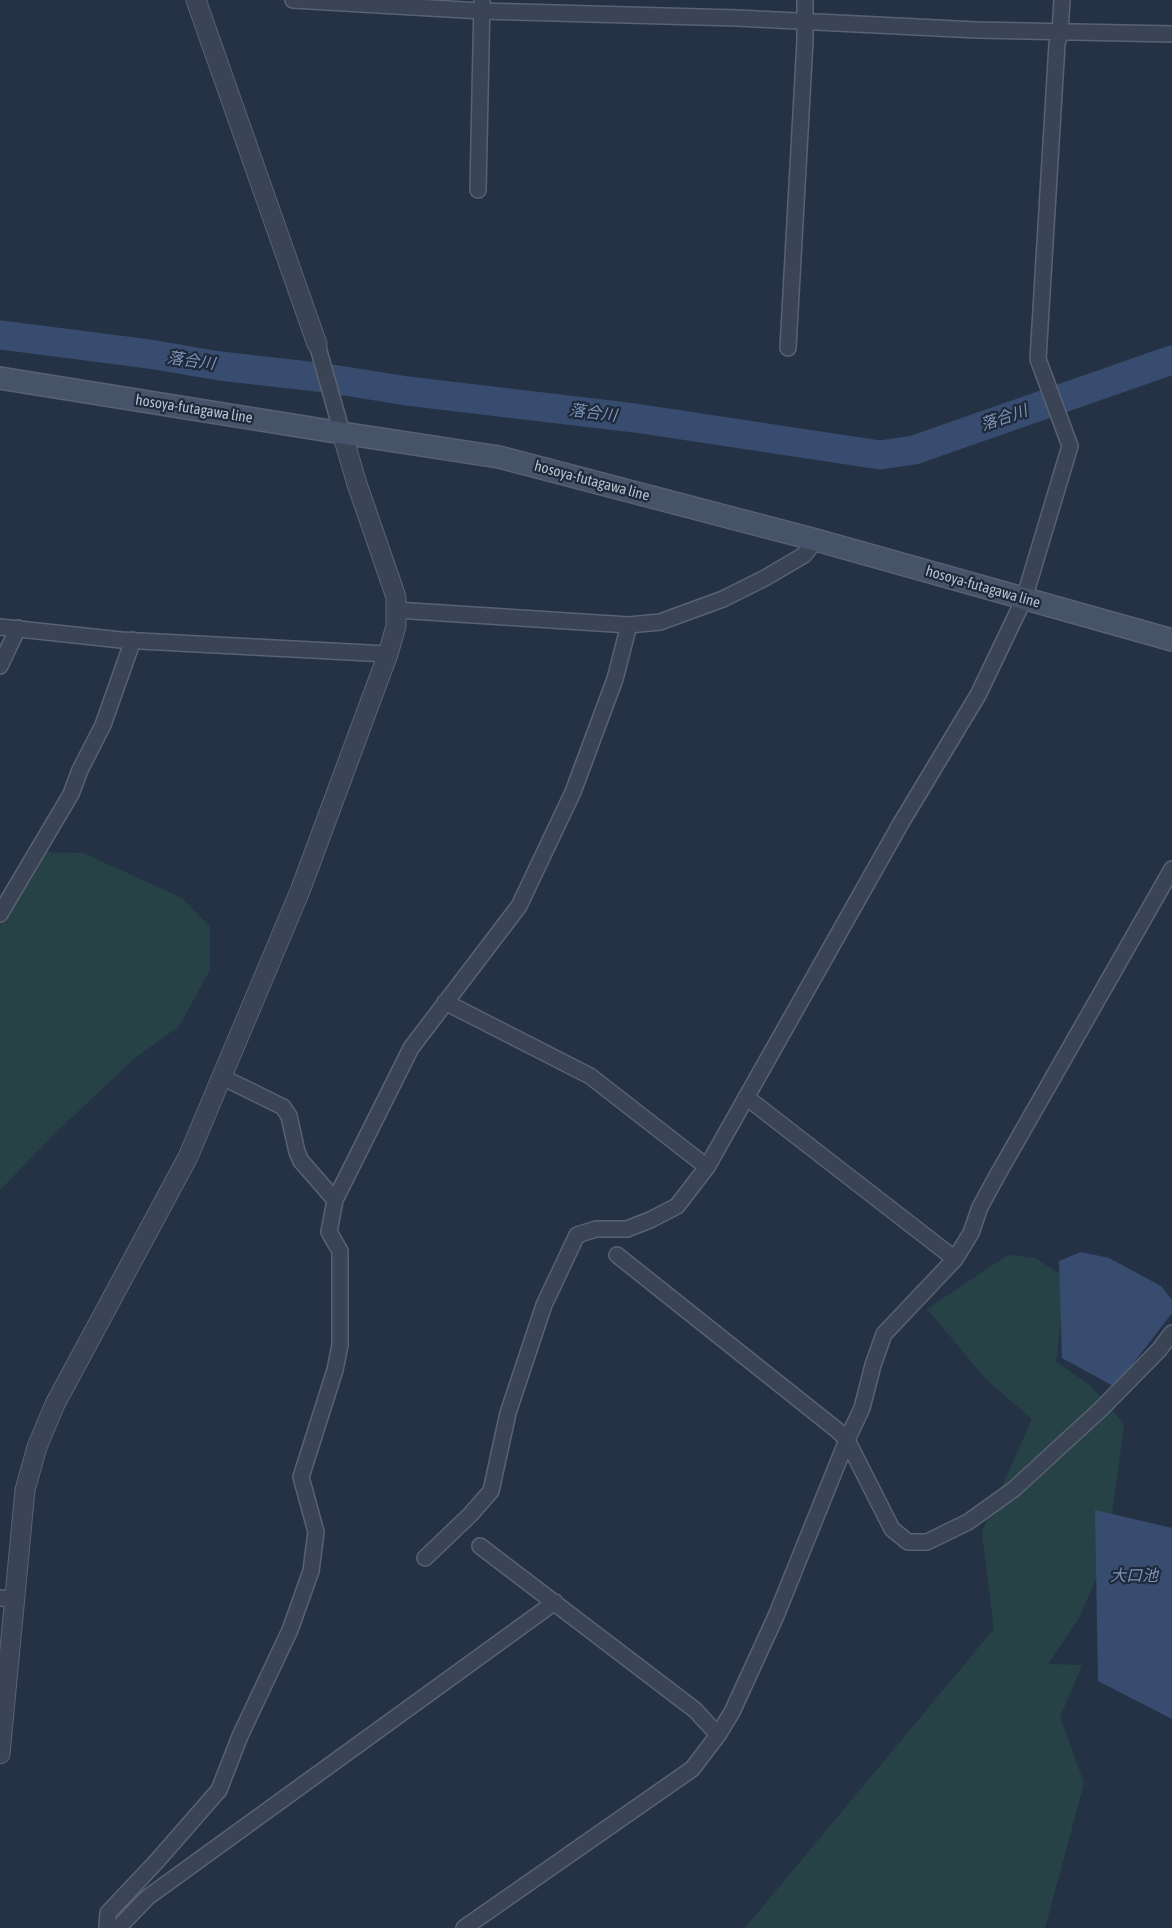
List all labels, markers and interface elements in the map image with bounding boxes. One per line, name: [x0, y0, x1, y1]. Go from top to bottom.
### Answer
water label: 落合川: [166, 348, 216, 374]
street label: hosoya-futagawa line: [134, 391, 254, 427]
water label: 落合川: [568, 401, 618, 425]
water label: 落合川: [978, 401, 1030, 435]
street label: hosoya-futagawa line: [532, 457, 652, 505]
street label: hosoya-futagawa line: [924, 562, 1042, 612]
water label: 大口池: [1110, 1566, 1158, 1586]

